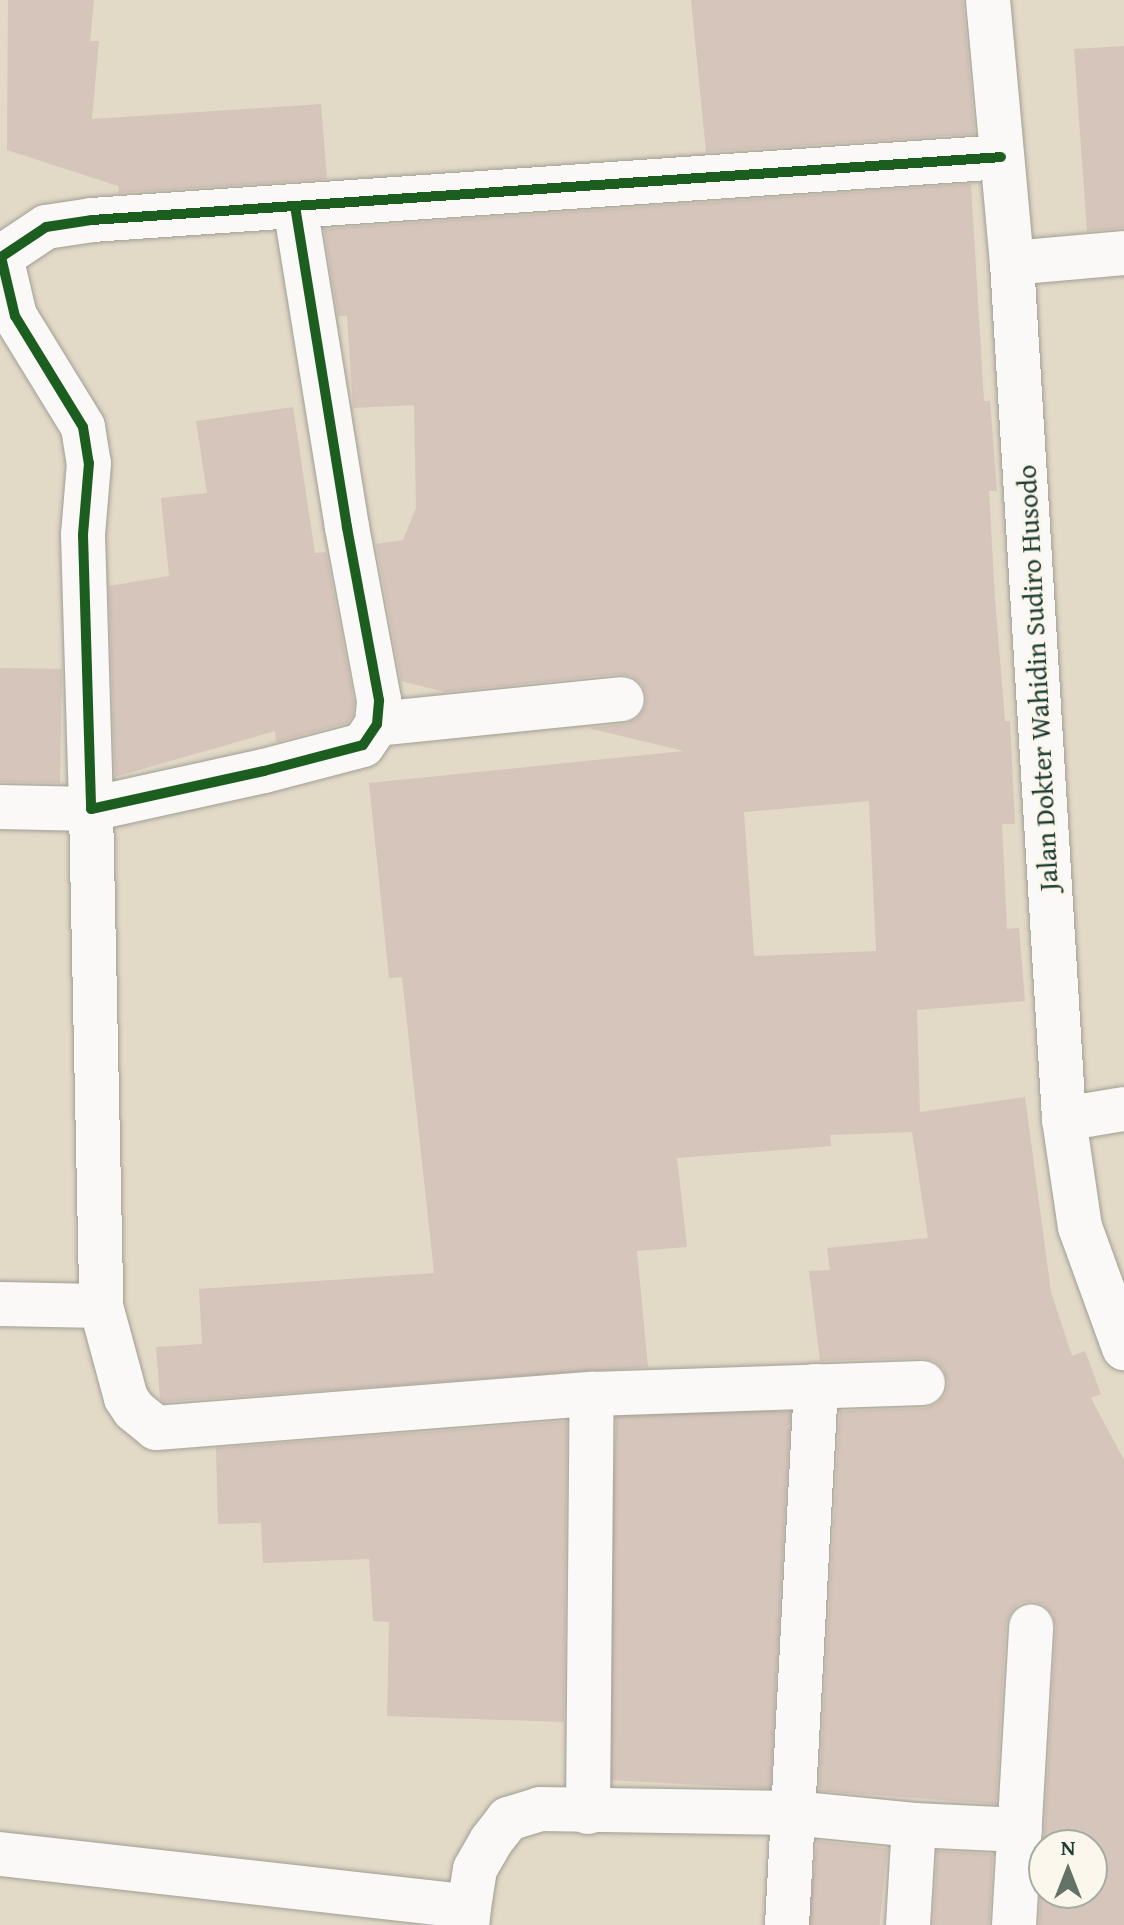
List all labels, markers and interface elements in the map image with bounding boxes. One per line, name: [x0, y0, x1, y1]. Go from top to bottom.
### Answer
street label: Jalan Dokter Wahidin Sudiro Husodo: [1009, 464, 1065, 892]
north arrow: [1028, 1829, 1108, 1909]
text: N: [1061, 1831, 1075, 1863]

